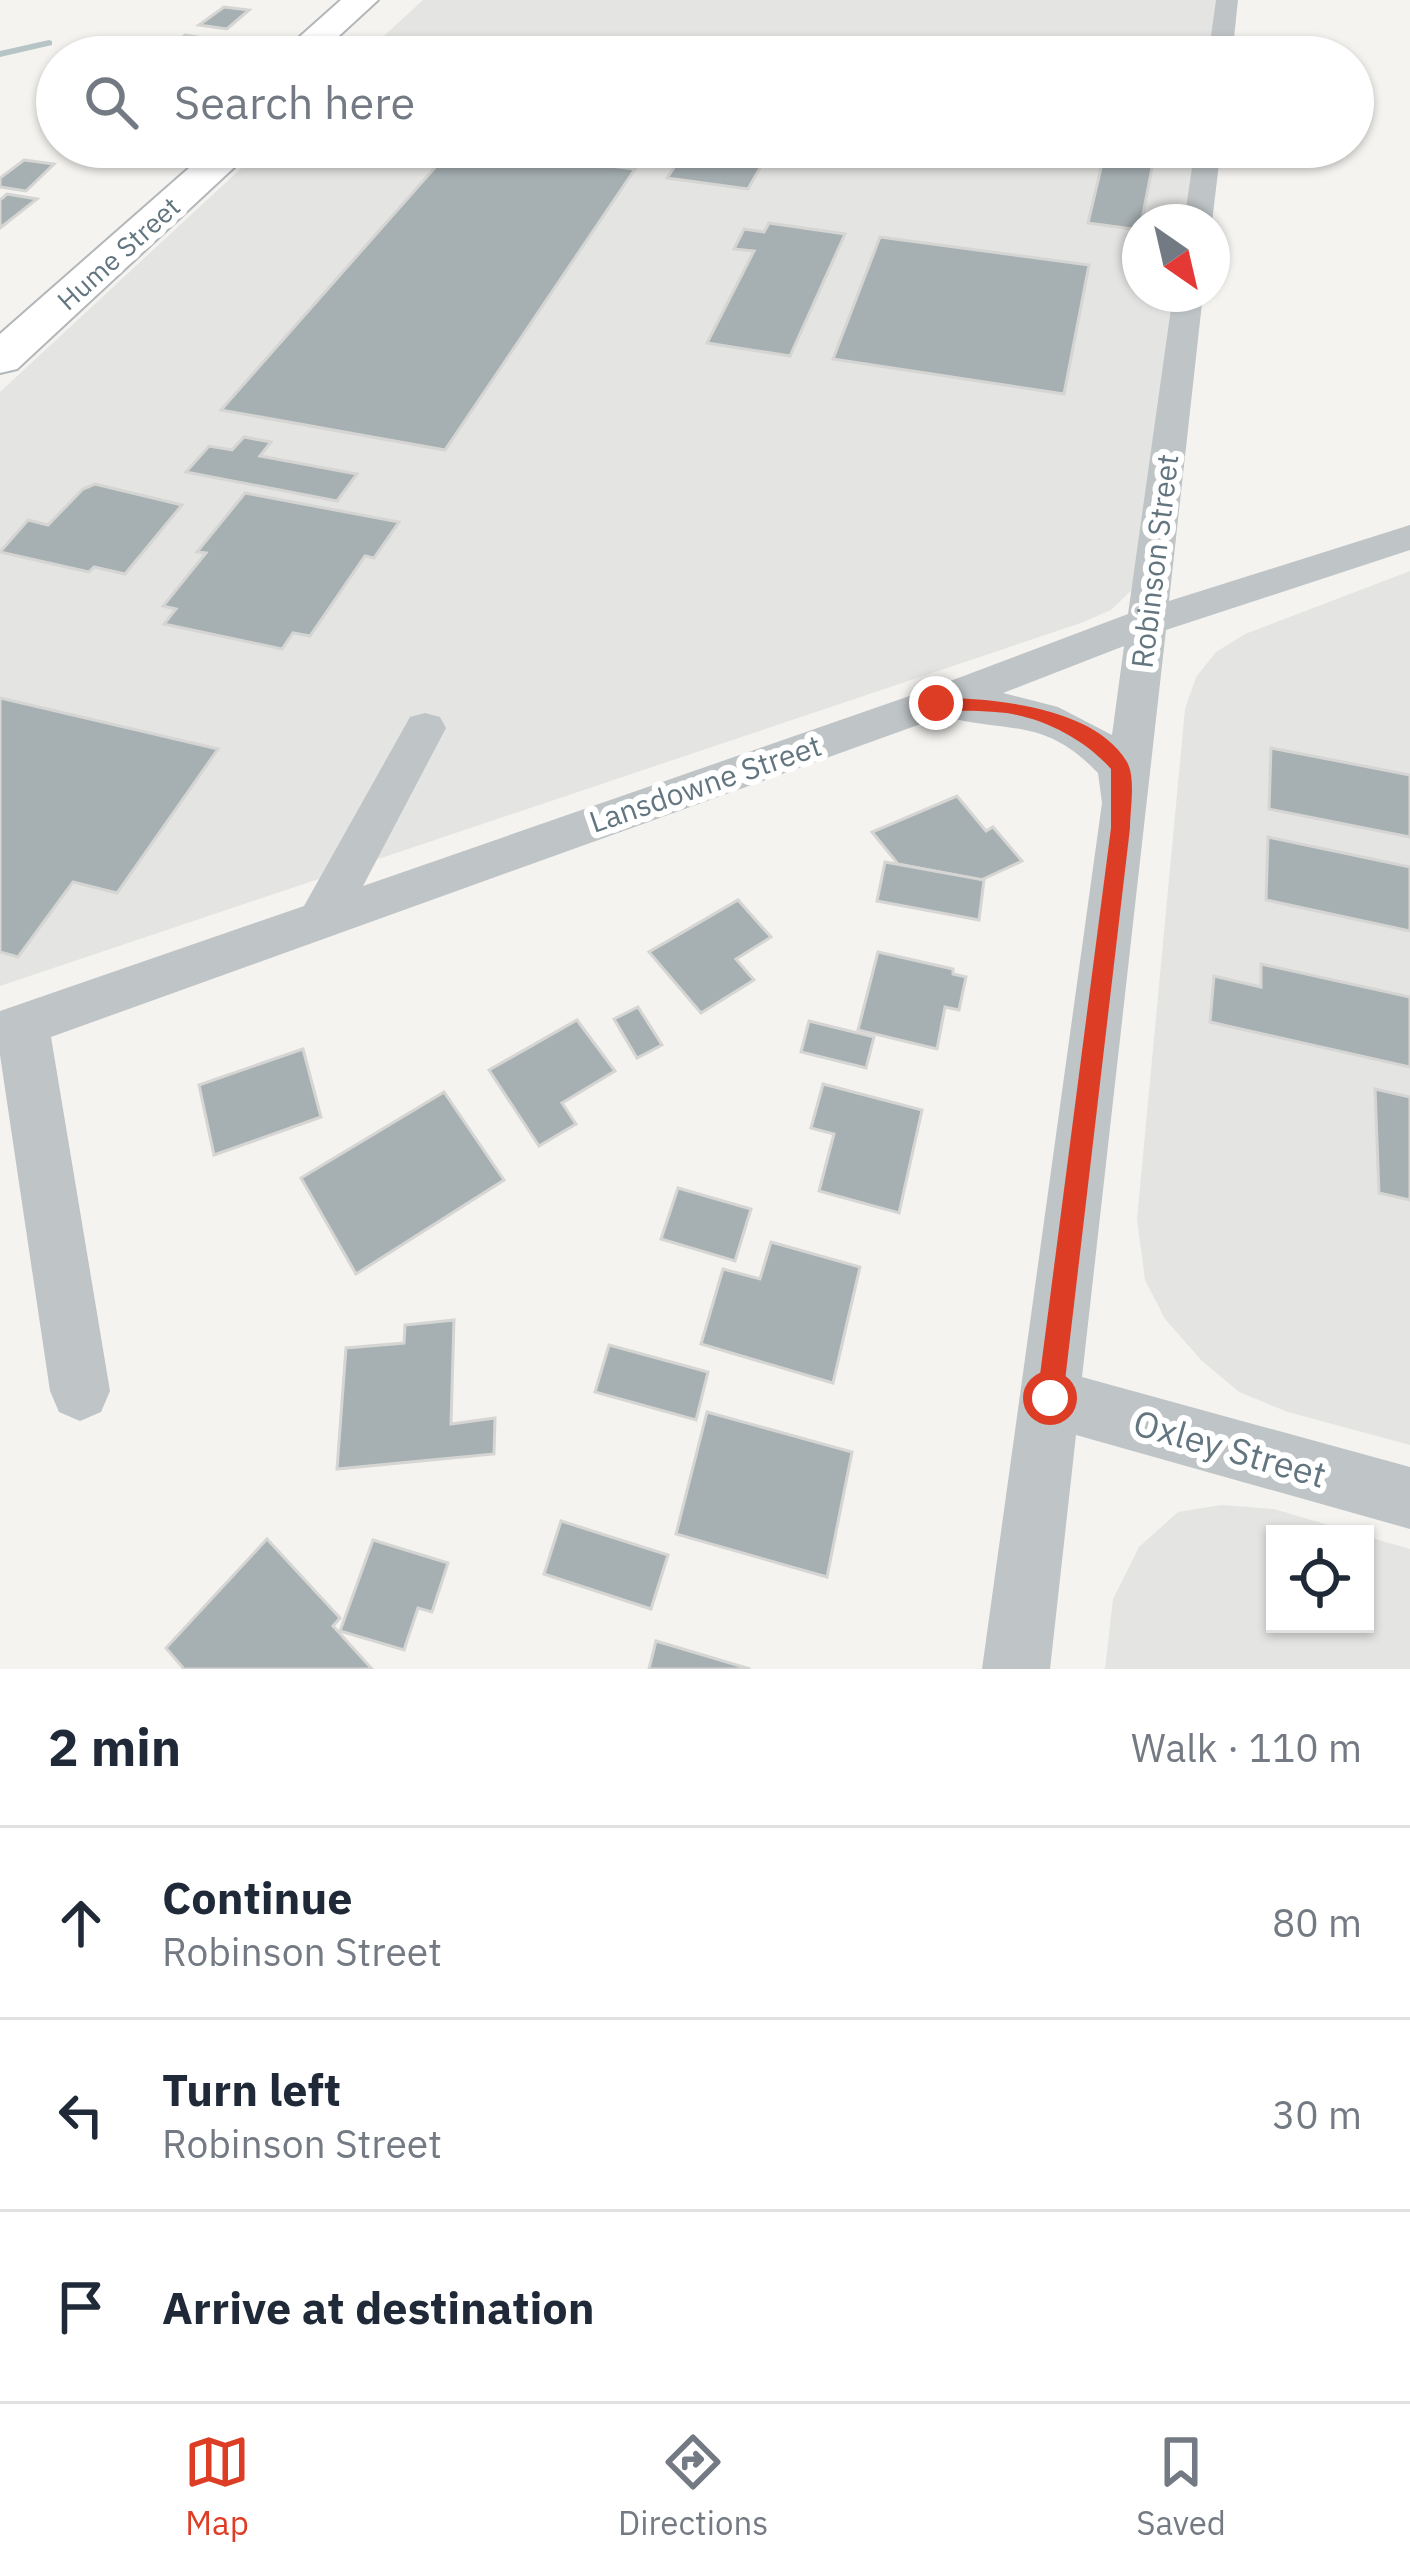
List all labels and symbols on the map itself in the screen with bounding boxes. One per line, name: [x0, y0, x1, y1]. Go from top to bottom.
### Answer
street label: Hume Street: [49, 189, 187, 317]
north arrow: [1122, 204, 1230, 312]
street label: Robinson Street: [1122, 452, 1186, 670]
route end: [909, 676, 963, 730]
street label: Lansdowne Street: [584, 725, 826, 841]
route start: [1023, 1371, 1077, 1425]
street label: Oxley Street: [1128, 1398, 1332, 1498]

